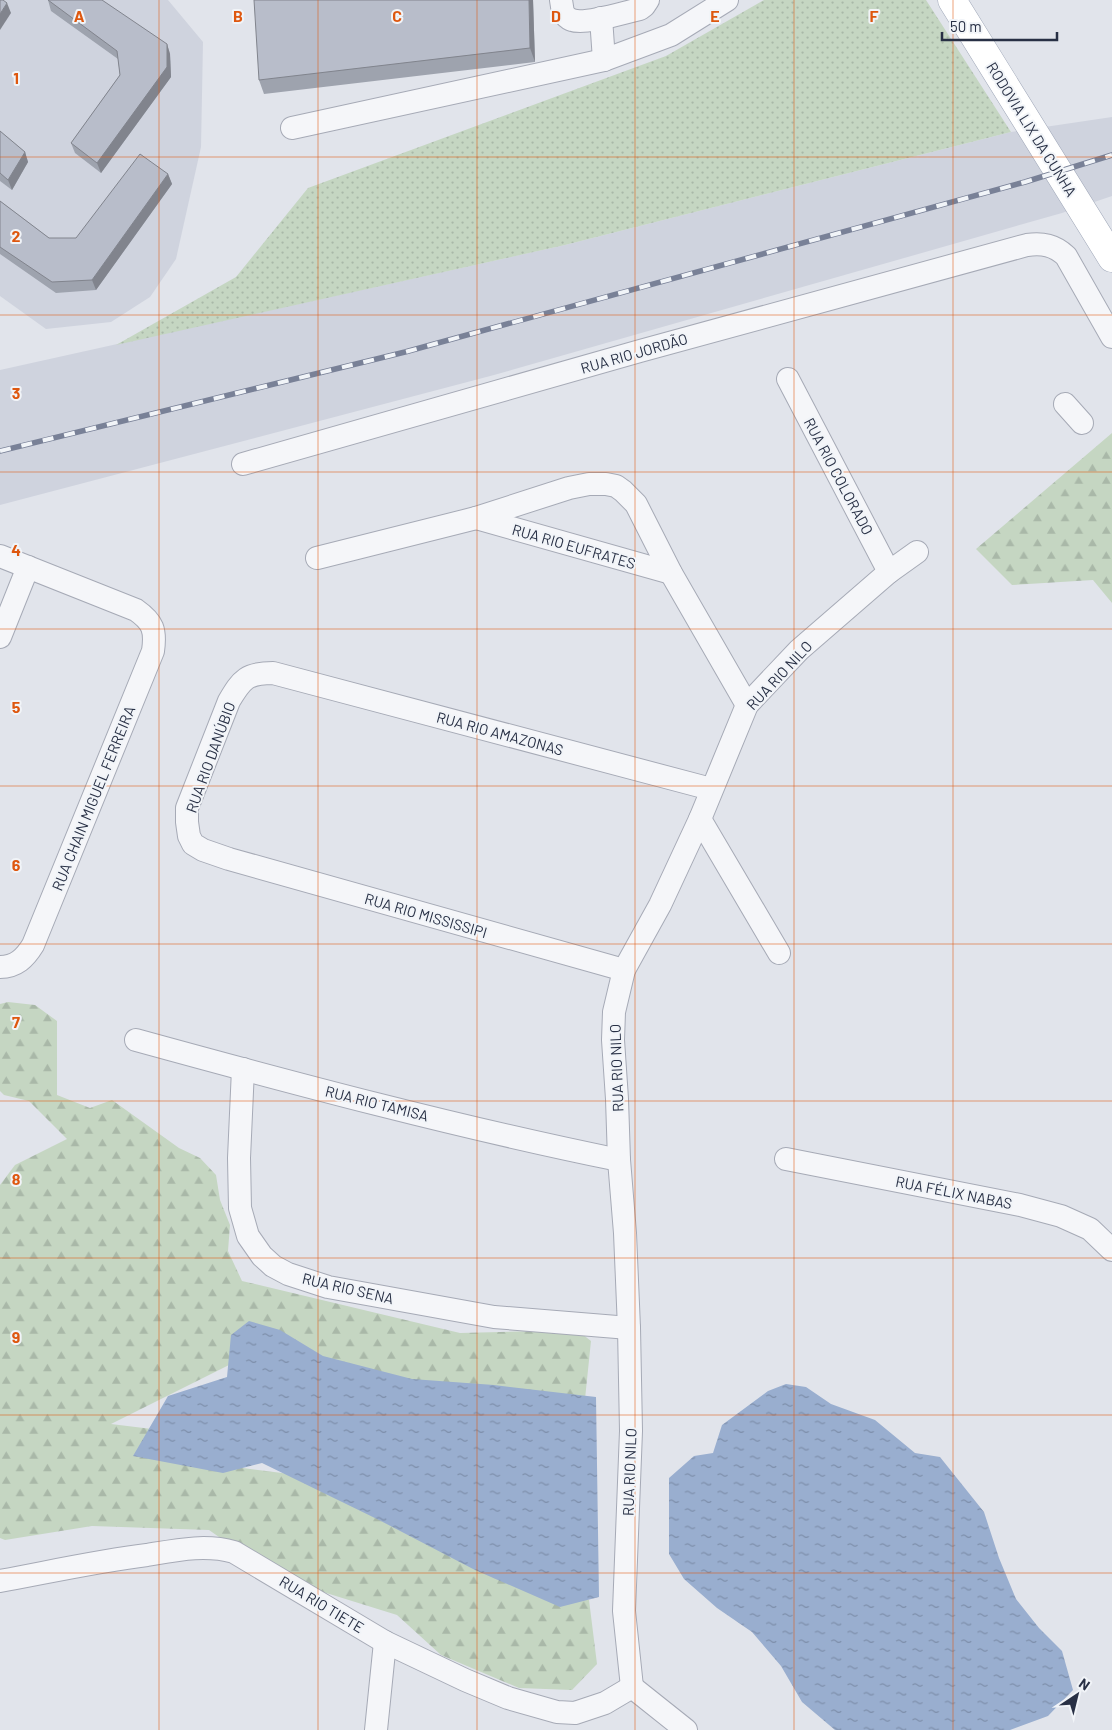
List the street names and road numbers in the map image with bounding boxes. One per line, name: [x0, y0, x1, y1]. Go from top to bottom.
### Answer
street label: RODOVIA LIX DA CUNHA: [983, 58, 1081, 200]
street label: RUA RIO JORDÃO: [578, 329, 690, 377]
street label: RUA RIO COLORADO: [801, 414, 877, 538]
street label: RUA RIO EUFRATES: [510, 520, 638, 572]
street label: RUA RIO NILO: [742, 637, 816, 713]
street label: RUA RIO DANÚBIO: [182, 699, 238, 815]
street label: RUA CHAIN MIGUEL FERREIRA: [48, 703, 138, 893]
street label: RUA RIO AMAZONAS: [435, 707, 565, 759]
street label: RUA RIO MISSISSIPI: [363, 889, 489, 941]
street label: RUA RIO NILO: [605, 1024, 627, 1112]
street label: RUA RIO TAMISA: [324, 1081, 430, 1125]
street label: RUA FÉLIX NABAS: [894, 1172, 1014, 1212]
street label: RUA RIO SENA: [300, 1269, 396, 1307]
street label: RUA RIO NILO: [618, 1428, 640, 1516]
street label: RUA RIO TIETE: [276, 1572, 368, 1636]

